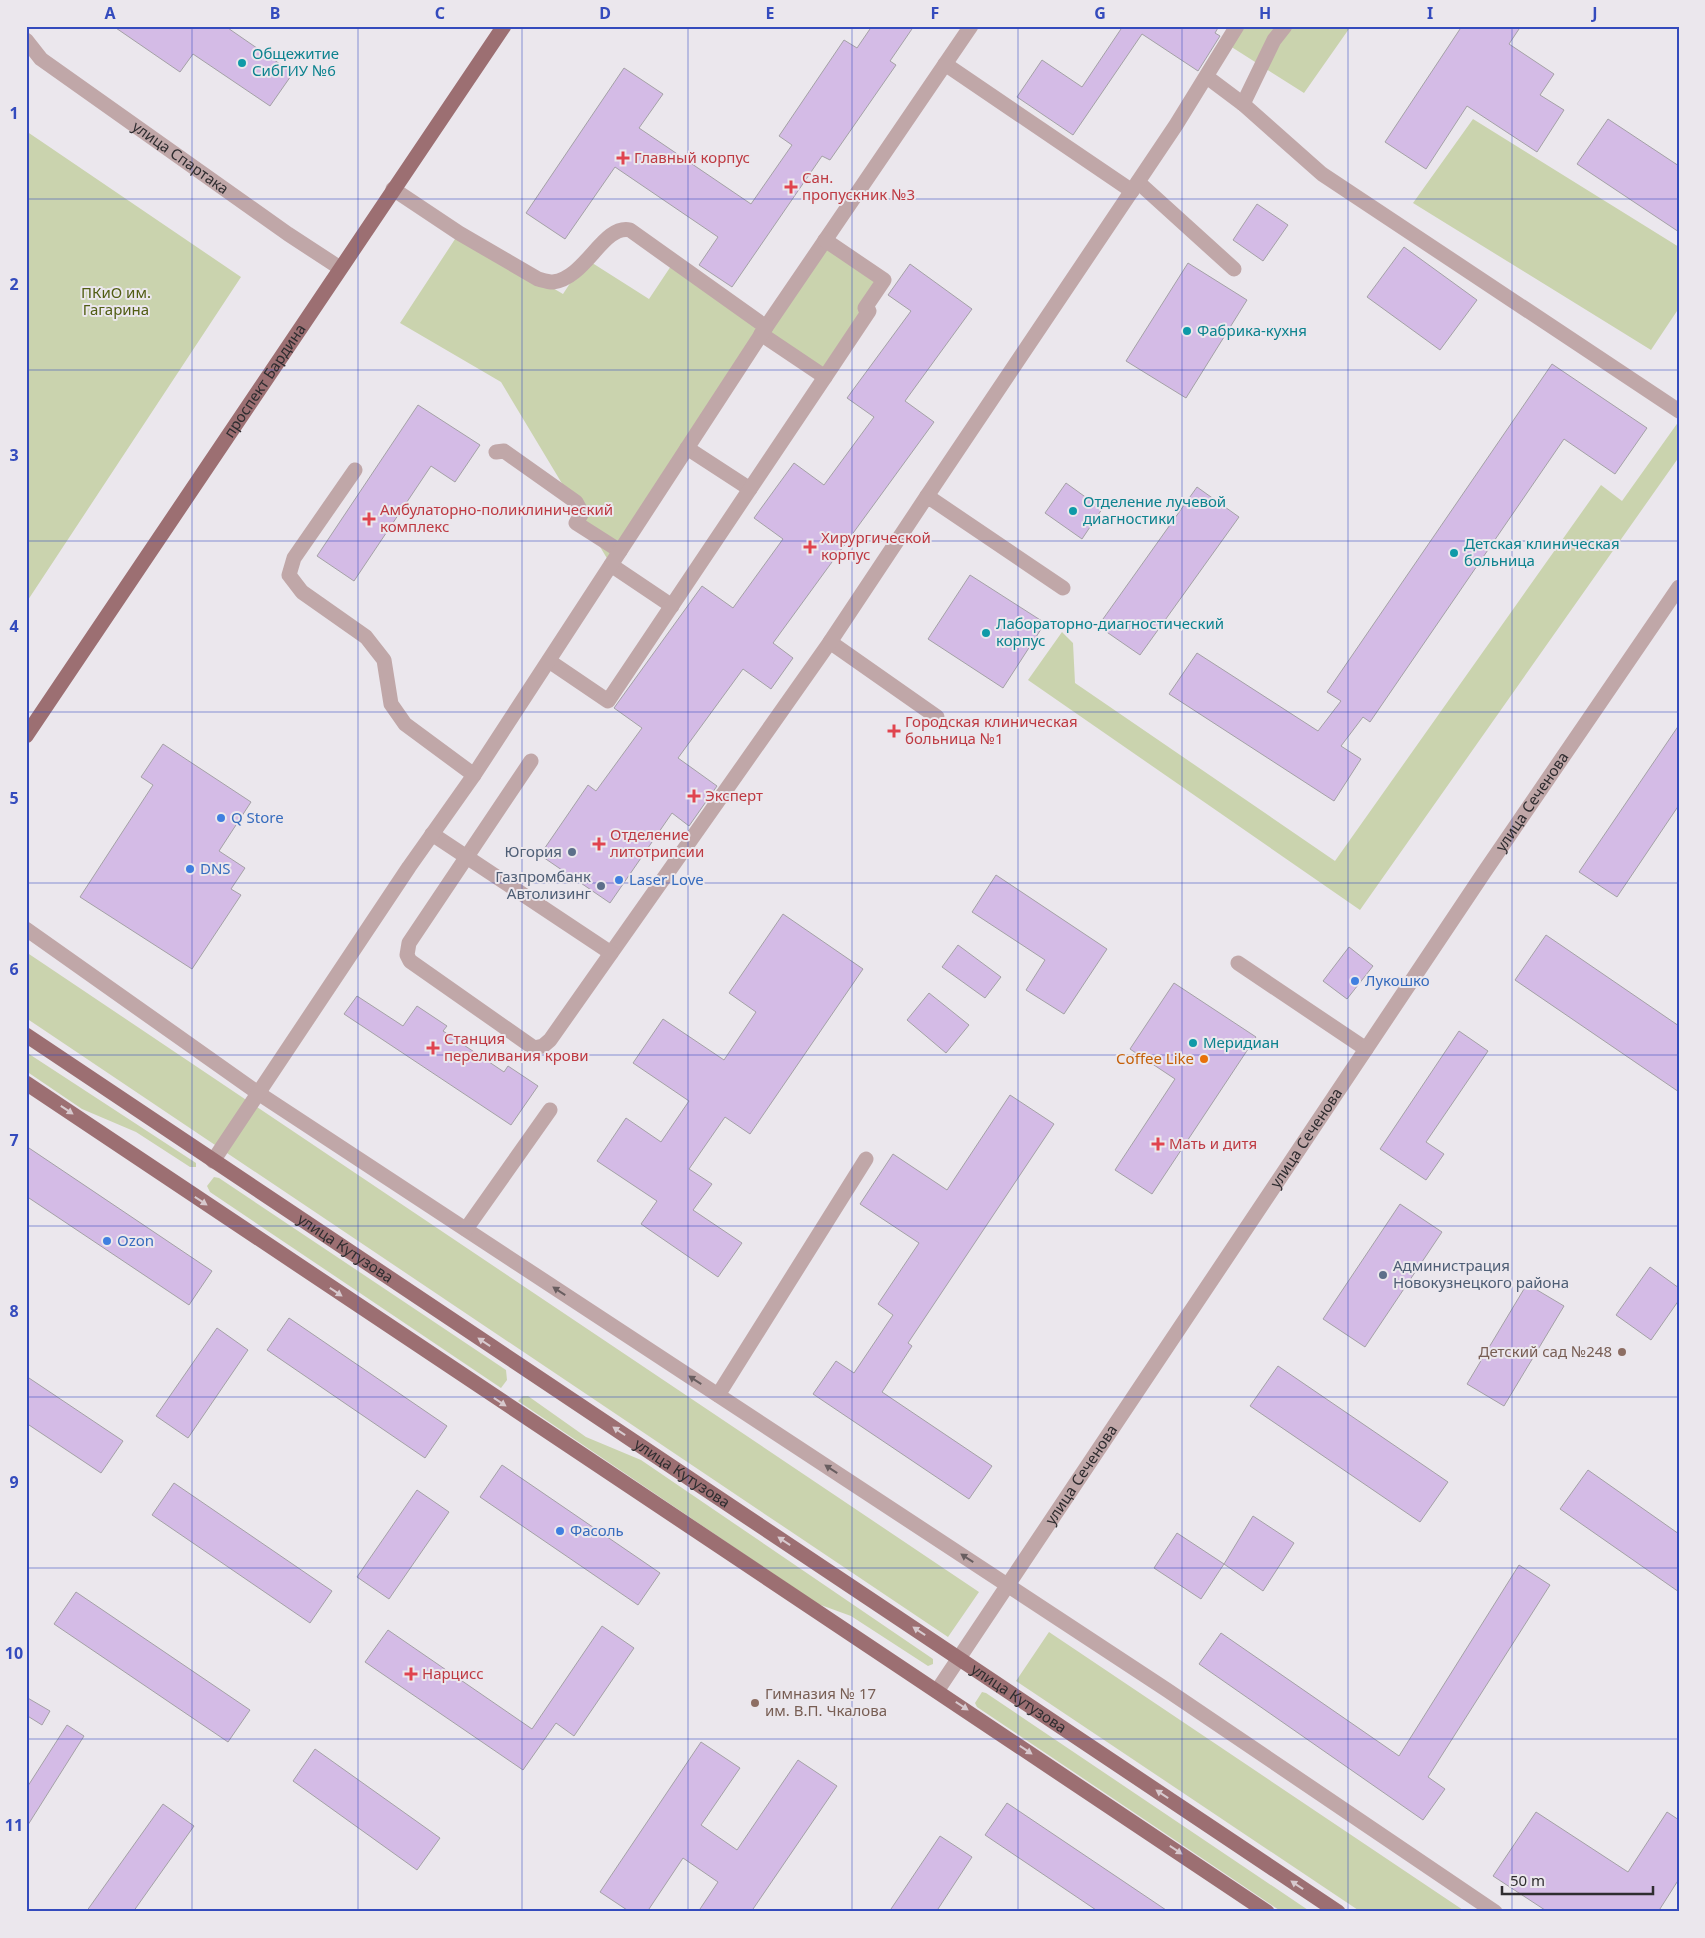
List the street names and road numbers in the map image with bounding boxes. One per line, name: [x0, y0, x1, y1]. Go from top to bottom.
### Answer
street label: улица Спартака: [129, 116, 233, 198]
street label: проспект Бардина: [219, 320, 310, 441]
street label: улица Сеченова: [1490, 748, 1572, 855]
street label: улица Сеченова: [1265, 1084, 1346, 1191]
street label: улица Кутузова: [294, 1208, 398, 1287]
street label: улица Сеченова: [1040, 1420, 1121, 1528]
street label: улица Кутузова: [631, 1433, 734, 1512]
street label: улица Кутузова: [967, 1659, 1071, 1737]

